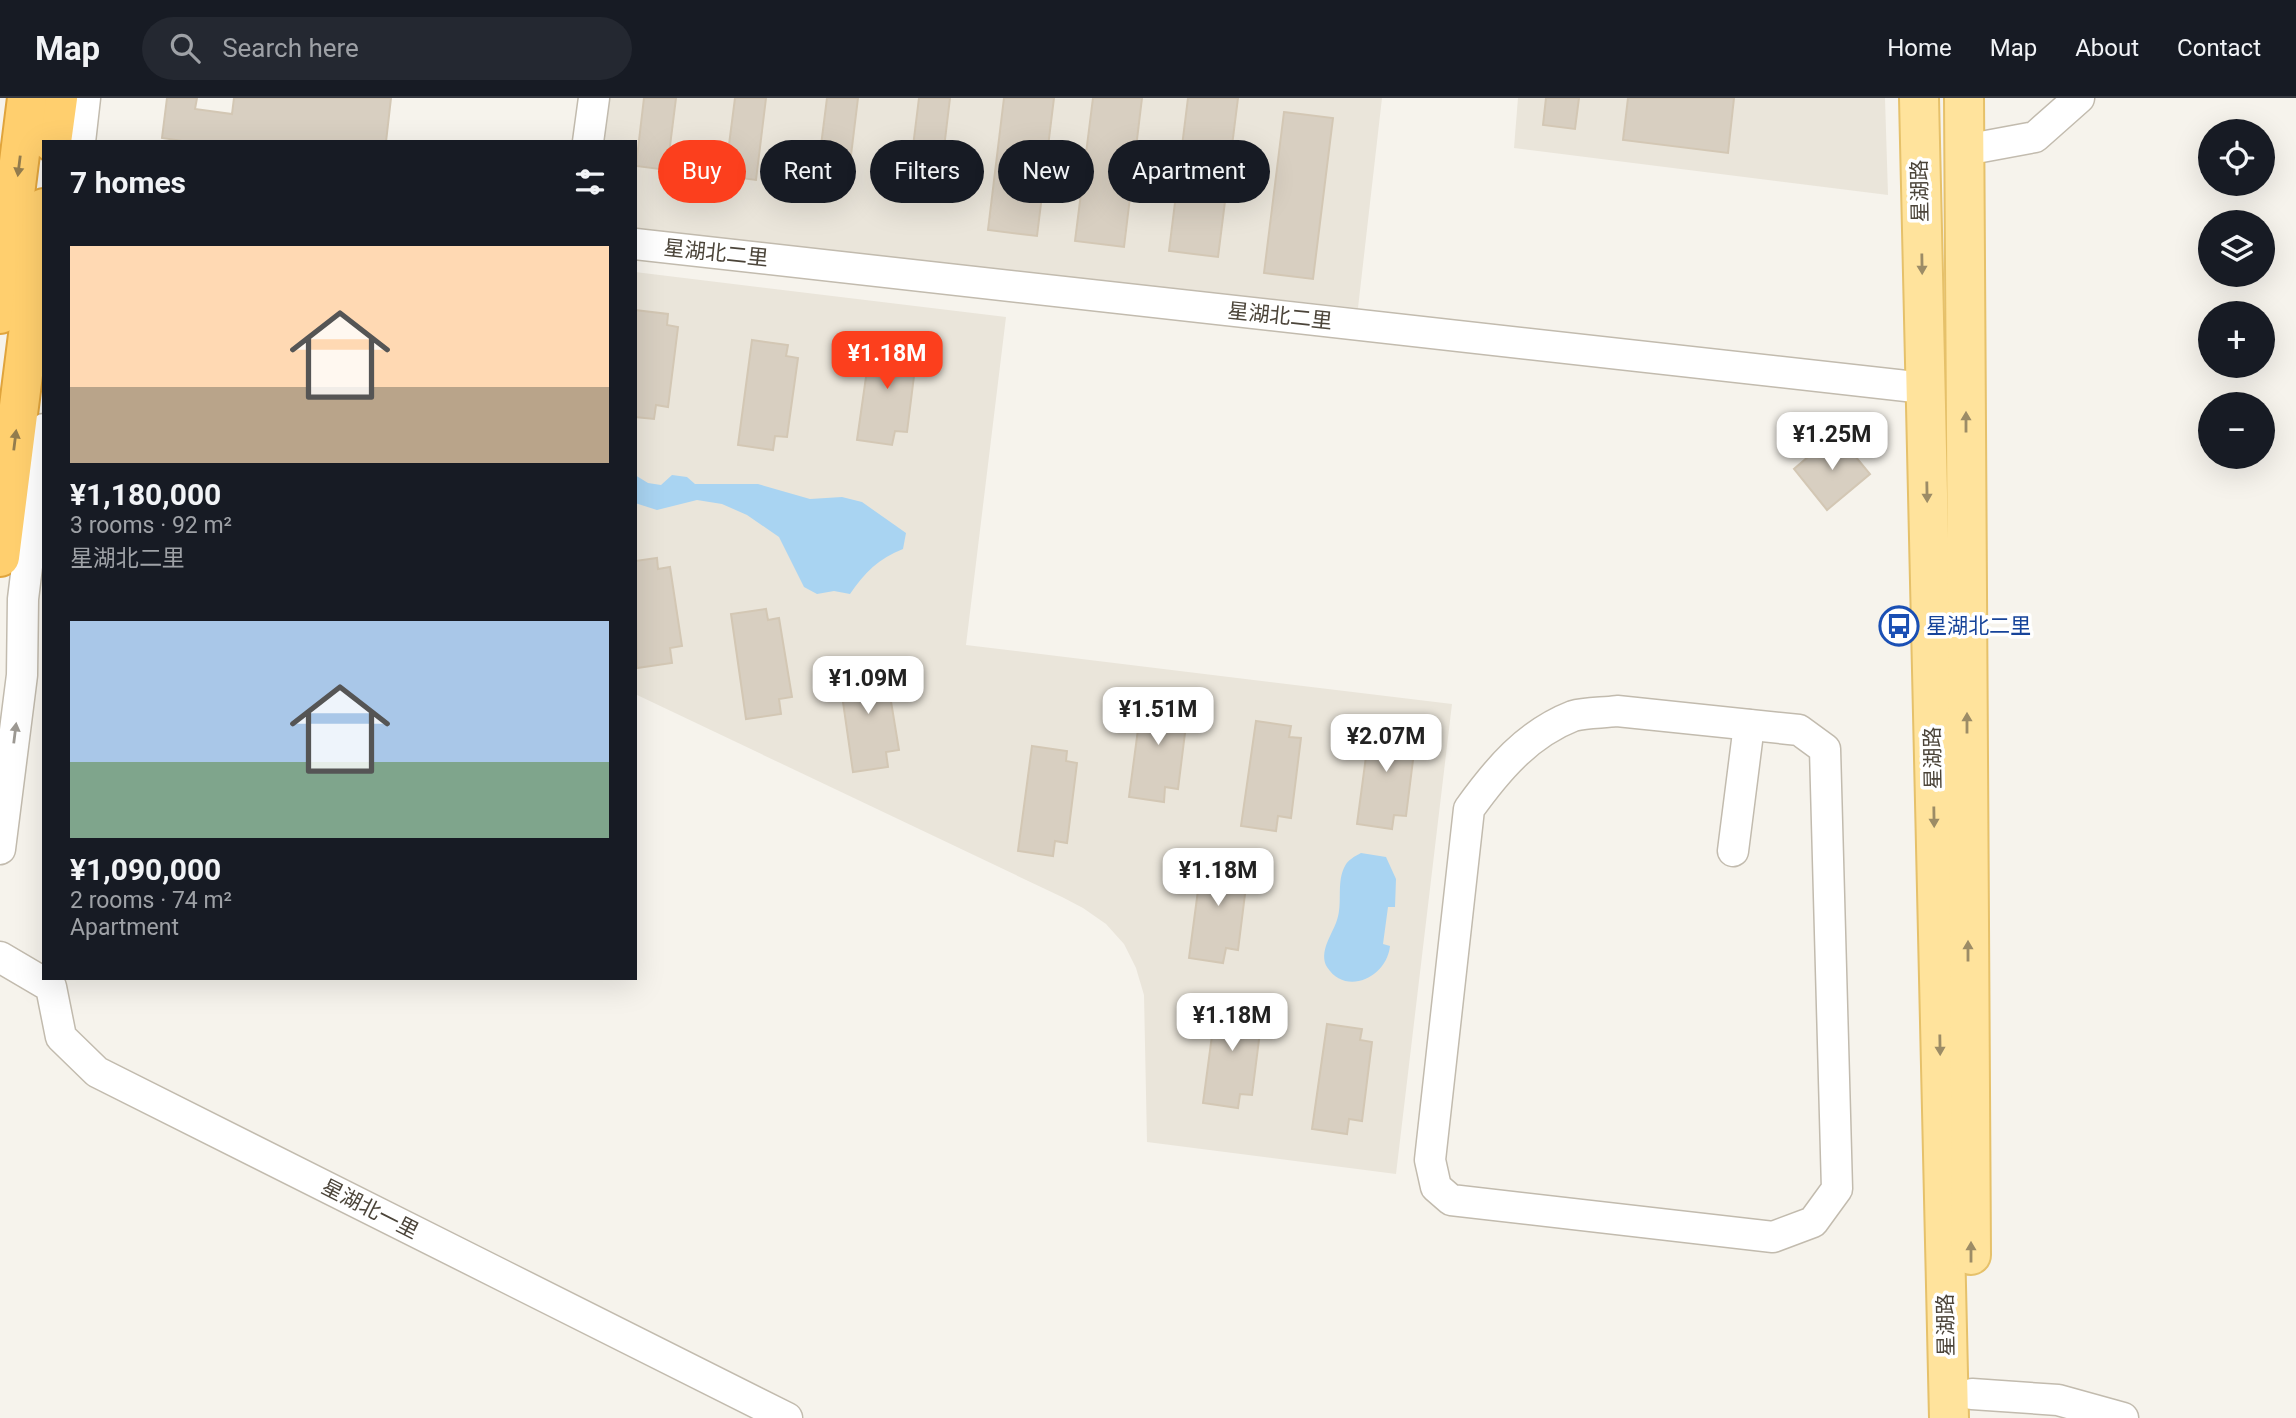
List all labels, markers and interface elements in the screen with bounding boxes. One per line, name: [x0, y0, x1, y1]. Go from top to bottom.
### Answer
search box: [142, 17, 632, 80]
text: Map: [35, 29, 100, 68]
icon: search: [166, 29, 204, 67]
text: Search here: [222, 33, 359, 63]
text: Home: [1887, 34, 1952, 62]
text: Map: [1990, 34, 2037, 62]
text: About: [2075, 34, 2139, 62]
text: Contact: [2177, 34, 2261, 62]
map controls: [2198, 119, 2275, 469]
button: locate: [2198, 119, 2275, 196]
chip: Buy: [658, 140, 746, 203]
chip: Rent: [760, 140, 856, 203]
chip: Filters: [870, 140, 984, 203]
chip: New: [998, 140, 1094, 203]
chip: Apartment: [1108, 140, 1270, 203]
one-way arrow: [13, 155, 24, 177]
street label: 星湖路: [1907, 159, 1933, 223]
icon: filters: [571, 163, 609, 201]
text: 7 homes: [70, 165, 186, 200]
button: layers: [2198, 210, 2275, 287]
street label: 星湖北二里: [663, 236, 769, 270]
one-way arrow: [1916, 253, 1928, 275]
icon: home: [277, 292, 403, 418]
street label: 星湖北二里: [1227, 299, 1333, 333]
button: +: [2198, 301, 2275, 378]
pin: ¥1.18M: [830, 331, 944, 391]
text: ¥1.18M: [848, 340, 926, 367]
button: −: [2198, 392, 2275, 469]
one-way arrow: [1960, 411, 1972, 433]
pin: ¥1.25M: [1775, 412, 1889, 472]
text: ¥1.25M: [1793, 421, 1871, 448]
one-way arrow: [9, 429, 20, 451]
text: ¥1,180,000: [70, 477, 221, 512]
one-way arrow: [1921, 481, 1932, 503]
text: 3 rooms · 92 m²: [70, 512, 232, 539]
text: 星湖北二里: [70, 545, 185, 572]
bus stop icon: 星湖北二里: [1878, 605, 1920, 647]
place label: 星湖北二里: [1926, 614, 2031, 638]
pin: ¥1.09M: [811, 656, 925, 716]
text: ¥1.09M: [829, 665, 907, 692]
icon: home: [277, 666, 403, 792]
pin: ¥1.51M: [1101, 688, 1215, 747]
text: ¥1.51M: [1119, 696, 1197, 723]
one-way arrow: [1961, 712, 1973, 734]
pin: ¥2.07M: [1329, 714, 1443, 774]
one-way arrow: [9, 721, 20, 743]
text: ¥2.07M: [1347, 723, 1425, 750]
street label: 星湖路: [1920, 726, 1946, 790]
one-way arrow: [1929, 806, 1940, 828]
pin: ¥1.18M: [1161, 848, 1275, 908]
text: ¥1,090,000: [70, 852, 221, 887]
text: ¥1.18M: [1179, 857, 1257, 884]
text: 2 rooms · 74 m²: [70, 887, 232, 914]
text: Apartment: [70, 914, 179, 941]
one-way arrow: [1962, 940, 1974, 962]
pin: ¥1.18M: [1175, 993, 1289, 1053]
text: ¥1.18M: [1193, 1002, 1271, 1029]
one-way arrow: [1934, 1034, 1945, 1056]
street label: 星湖北一里: [318, 1174, 422, 1244]
one-way arrow: [1965, 1241, 1977, 1263]
street label: 星湖路: [1933, 1293, 1959, 1357]

